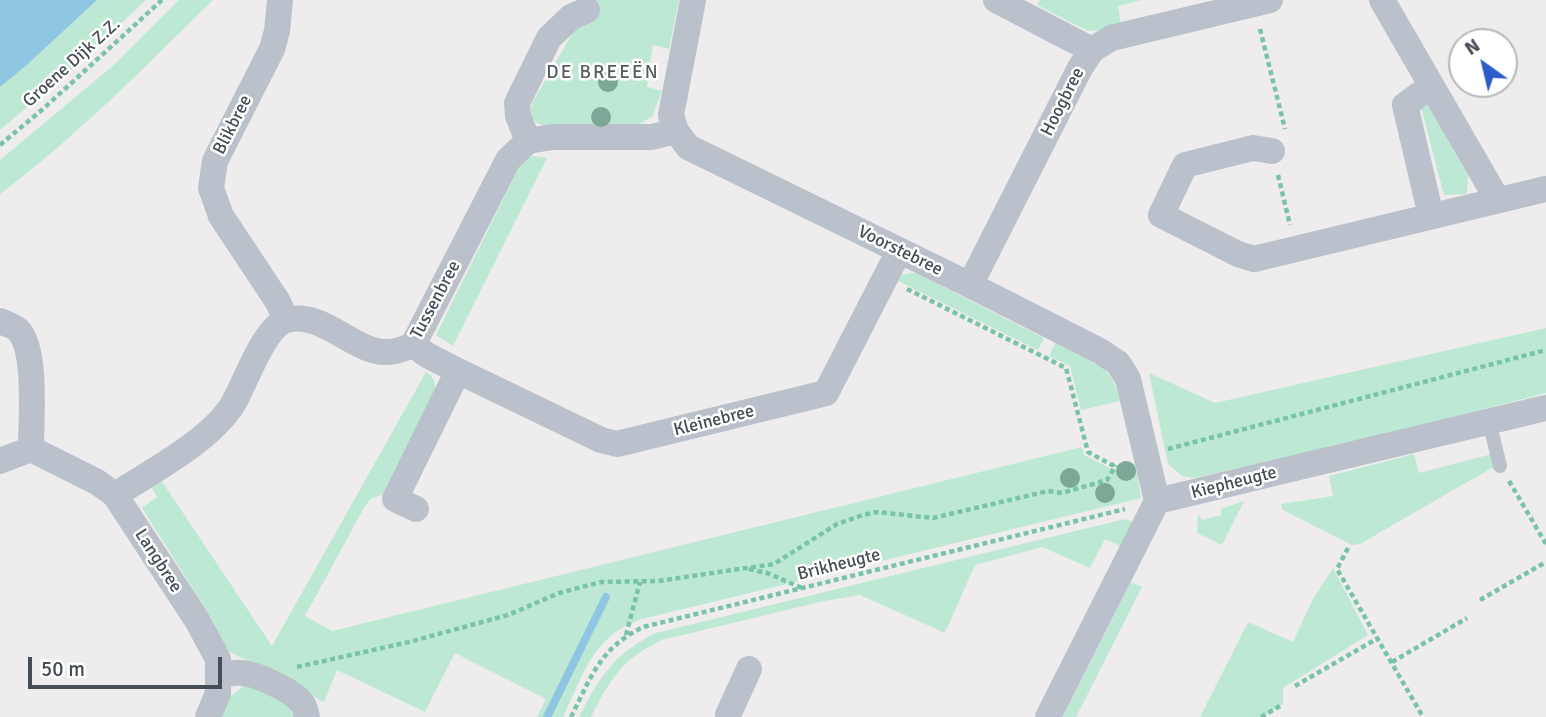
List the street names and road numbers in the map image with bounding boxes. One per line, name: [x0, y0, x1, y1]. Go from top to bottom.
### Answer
street label: Groene Dijk Z.Z.: [19, 14, 125, 112]
street label: Hoogbree: [1037, 64, 1089, 140]
street label: Blikbree: [209, 92, 257, 158]
street label: Voorstebree: [854, 221, 946, 281]
street label: Tussenbree: [406, 257, 466, 343]
street label: Kleinebree: [671, 401, 757, 441]
street label: Kiepheugte: [1189, 462, 1279, 504]
street label: Langbree: [129, 525, 187, 597]
street label: Brikheugte: [795, 544, 883, 586]

